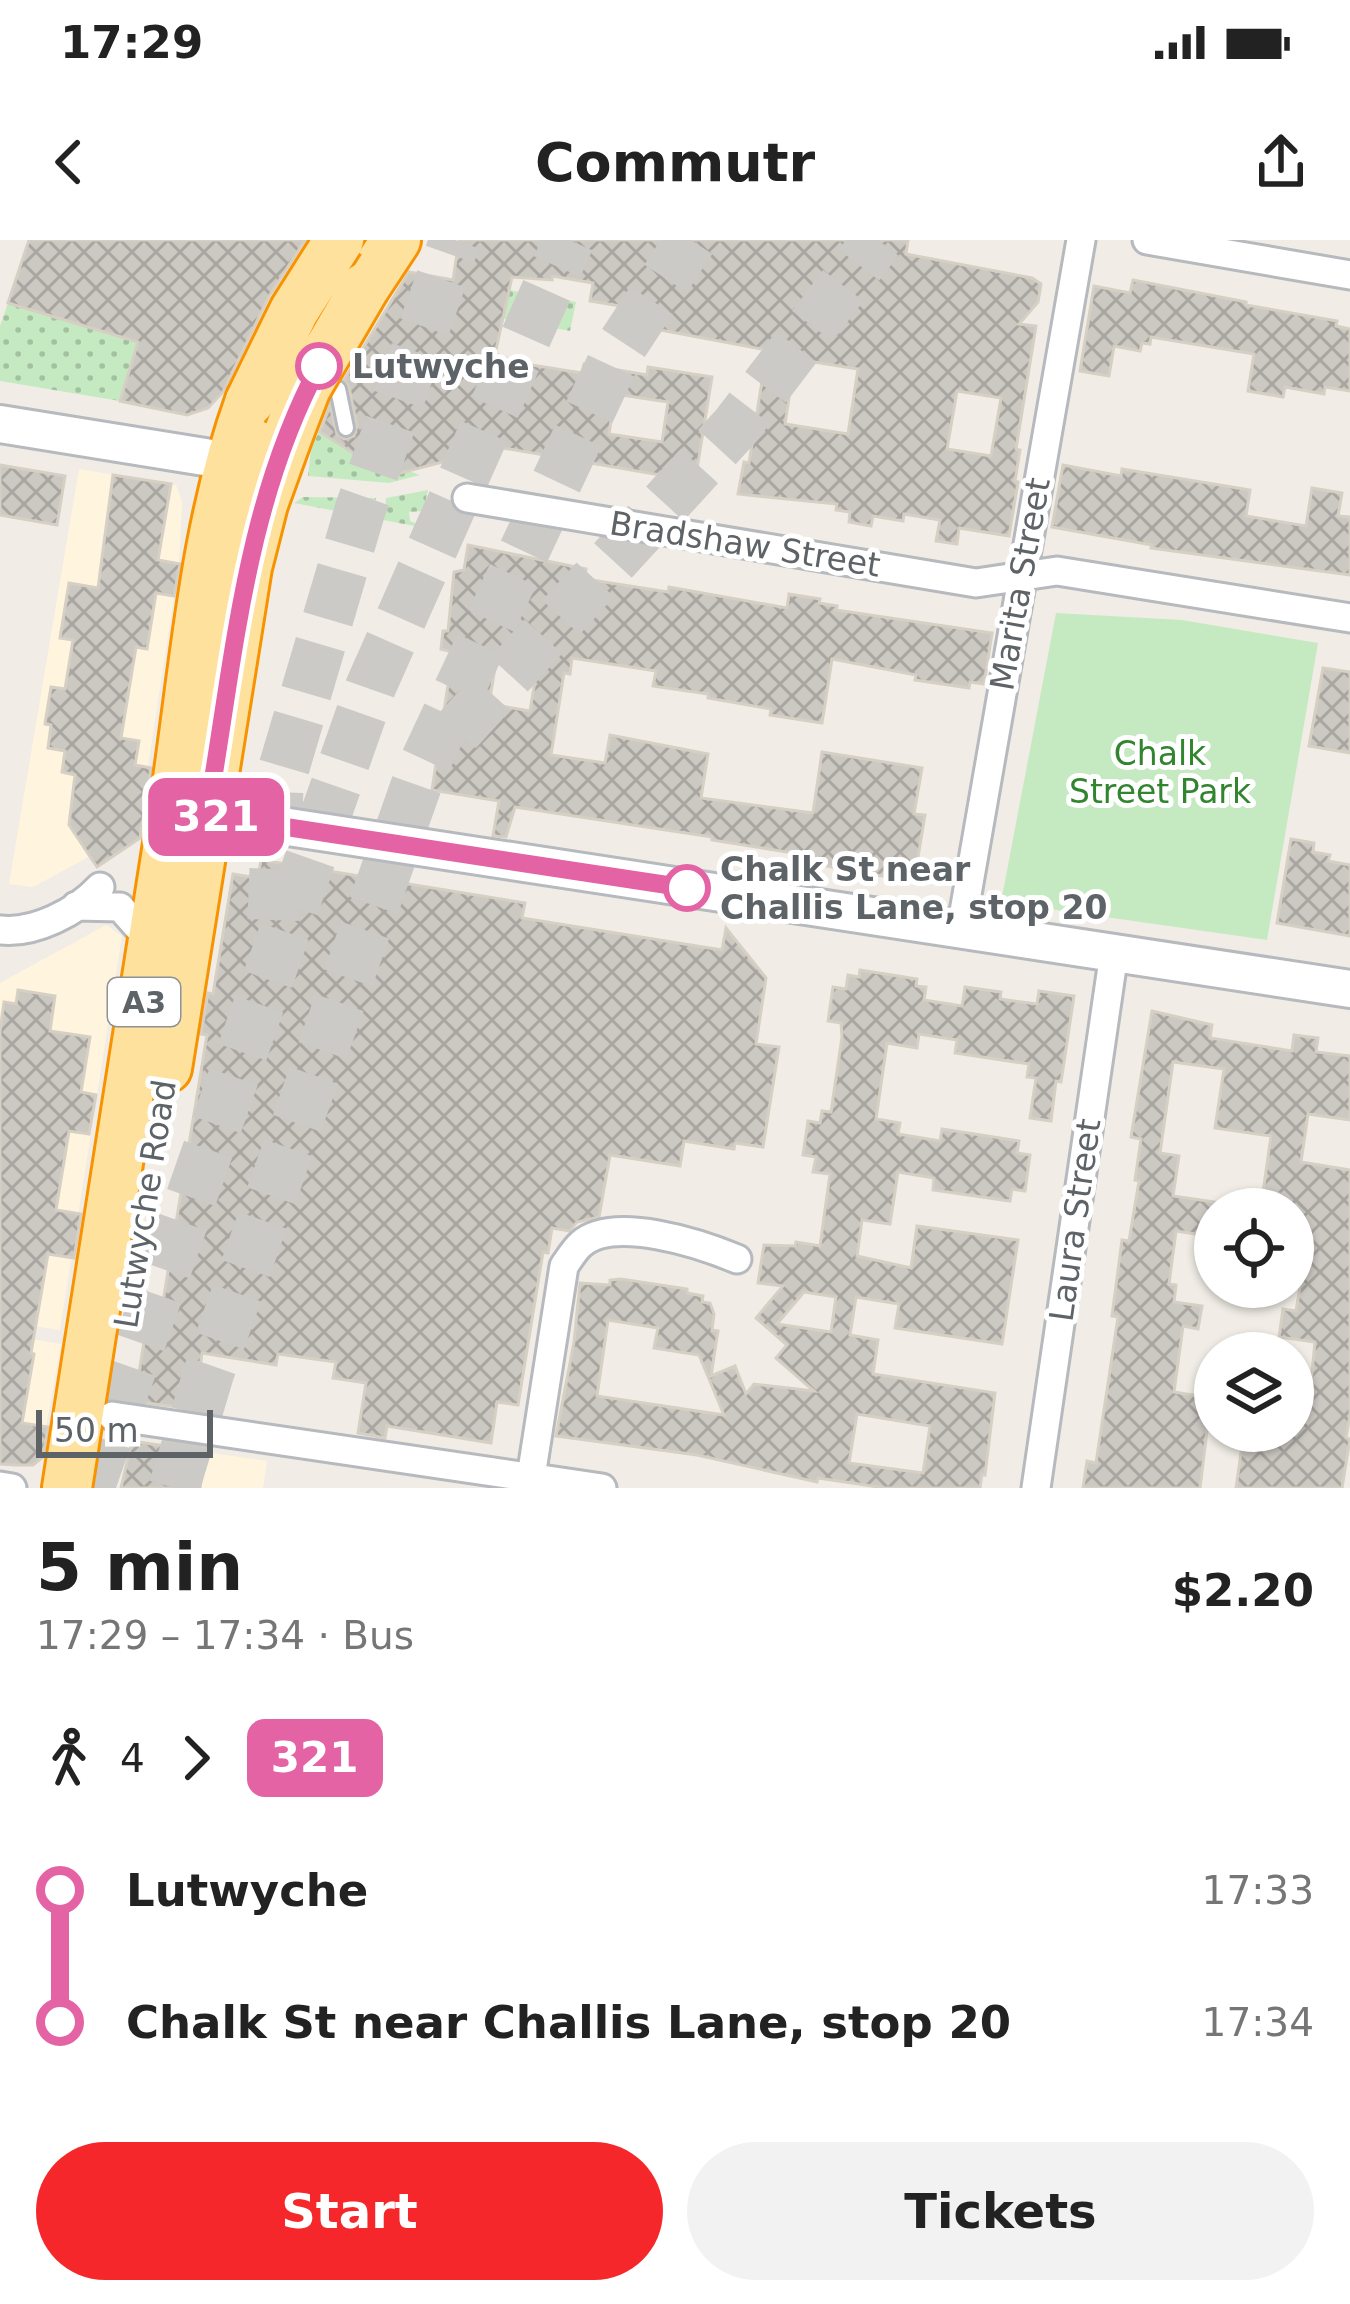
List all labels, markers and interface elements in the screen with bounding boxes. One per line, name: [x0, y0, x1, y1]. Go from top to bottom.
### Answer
text: 17:29: [60, 16, 203, 69]
icon: back: [36, 129, 102, 195]
icon: share: [1248, 129, 1314, 195]
text: Commutr: [535, 131, 815, 194]
marker: Lutwyche: [297, 344, 341, 388]
place label: Lutwyche: [352, 347, 530, 386]
street label: Marita Street: [982, 475, 1058, 693]
street label: Bradshaw Street: [607, 503, 883, 585]
park label: Chalk Street Park: [1069, 734, 1252, 811]
line badge: 321: [147, 778, 285, 856]
text: 321: [172, 792, 260, 841]
place label: Chalk St near Challis Lane, stop 20: [720, 850, 1107, 927]
marker: Chalk St near Challis Lane, stop 20: [665, 866, 709, 910]
road number: A3: [108, 978, 180, 1026]
street label: Lutwyche Road: [106, 1077, 184, 1331]
street label: Laura Street: [1041, 1116, 1109, 1324]
map controls: [1194, 1188, 1314, 1452]
button: locate: [1194, 1188, 1314, 1308]
button: layers: [1194, 1332, 1314, 1452]
scale bar: [36, 1404, 213, 1457]
text: 50 m: [54, 1411, 139, 1450]
text: 5 min: [36, 1529, 243, 1606]
text: $2.20: [1172, 1564, 1314, 1617]
text: 17:29 – 17:34 · Bus: [36, 1613, 414, 1658]
icon: walk: [36, 1725, 102, 1791]
icon: forward: [163, 1725, 229, 1791]
text: 321: [271, 1733, 359, 1782]
text: 4: [120, 1736, 145, 1781]
text: Lutwyche: [126, 1864, 368, 1917]
text: 17:33: [1202, 1868, 1314, 1913]
text: Chalk St near Challis Lane, stop 20: [126, 1996, 1011, 2049]
text: 17:34: [1202, 2000, 1314, 2045]
button: Start: [36, 2142, 663, 2280]
button: Tickets: [687, 2142, 1314, 2280]

